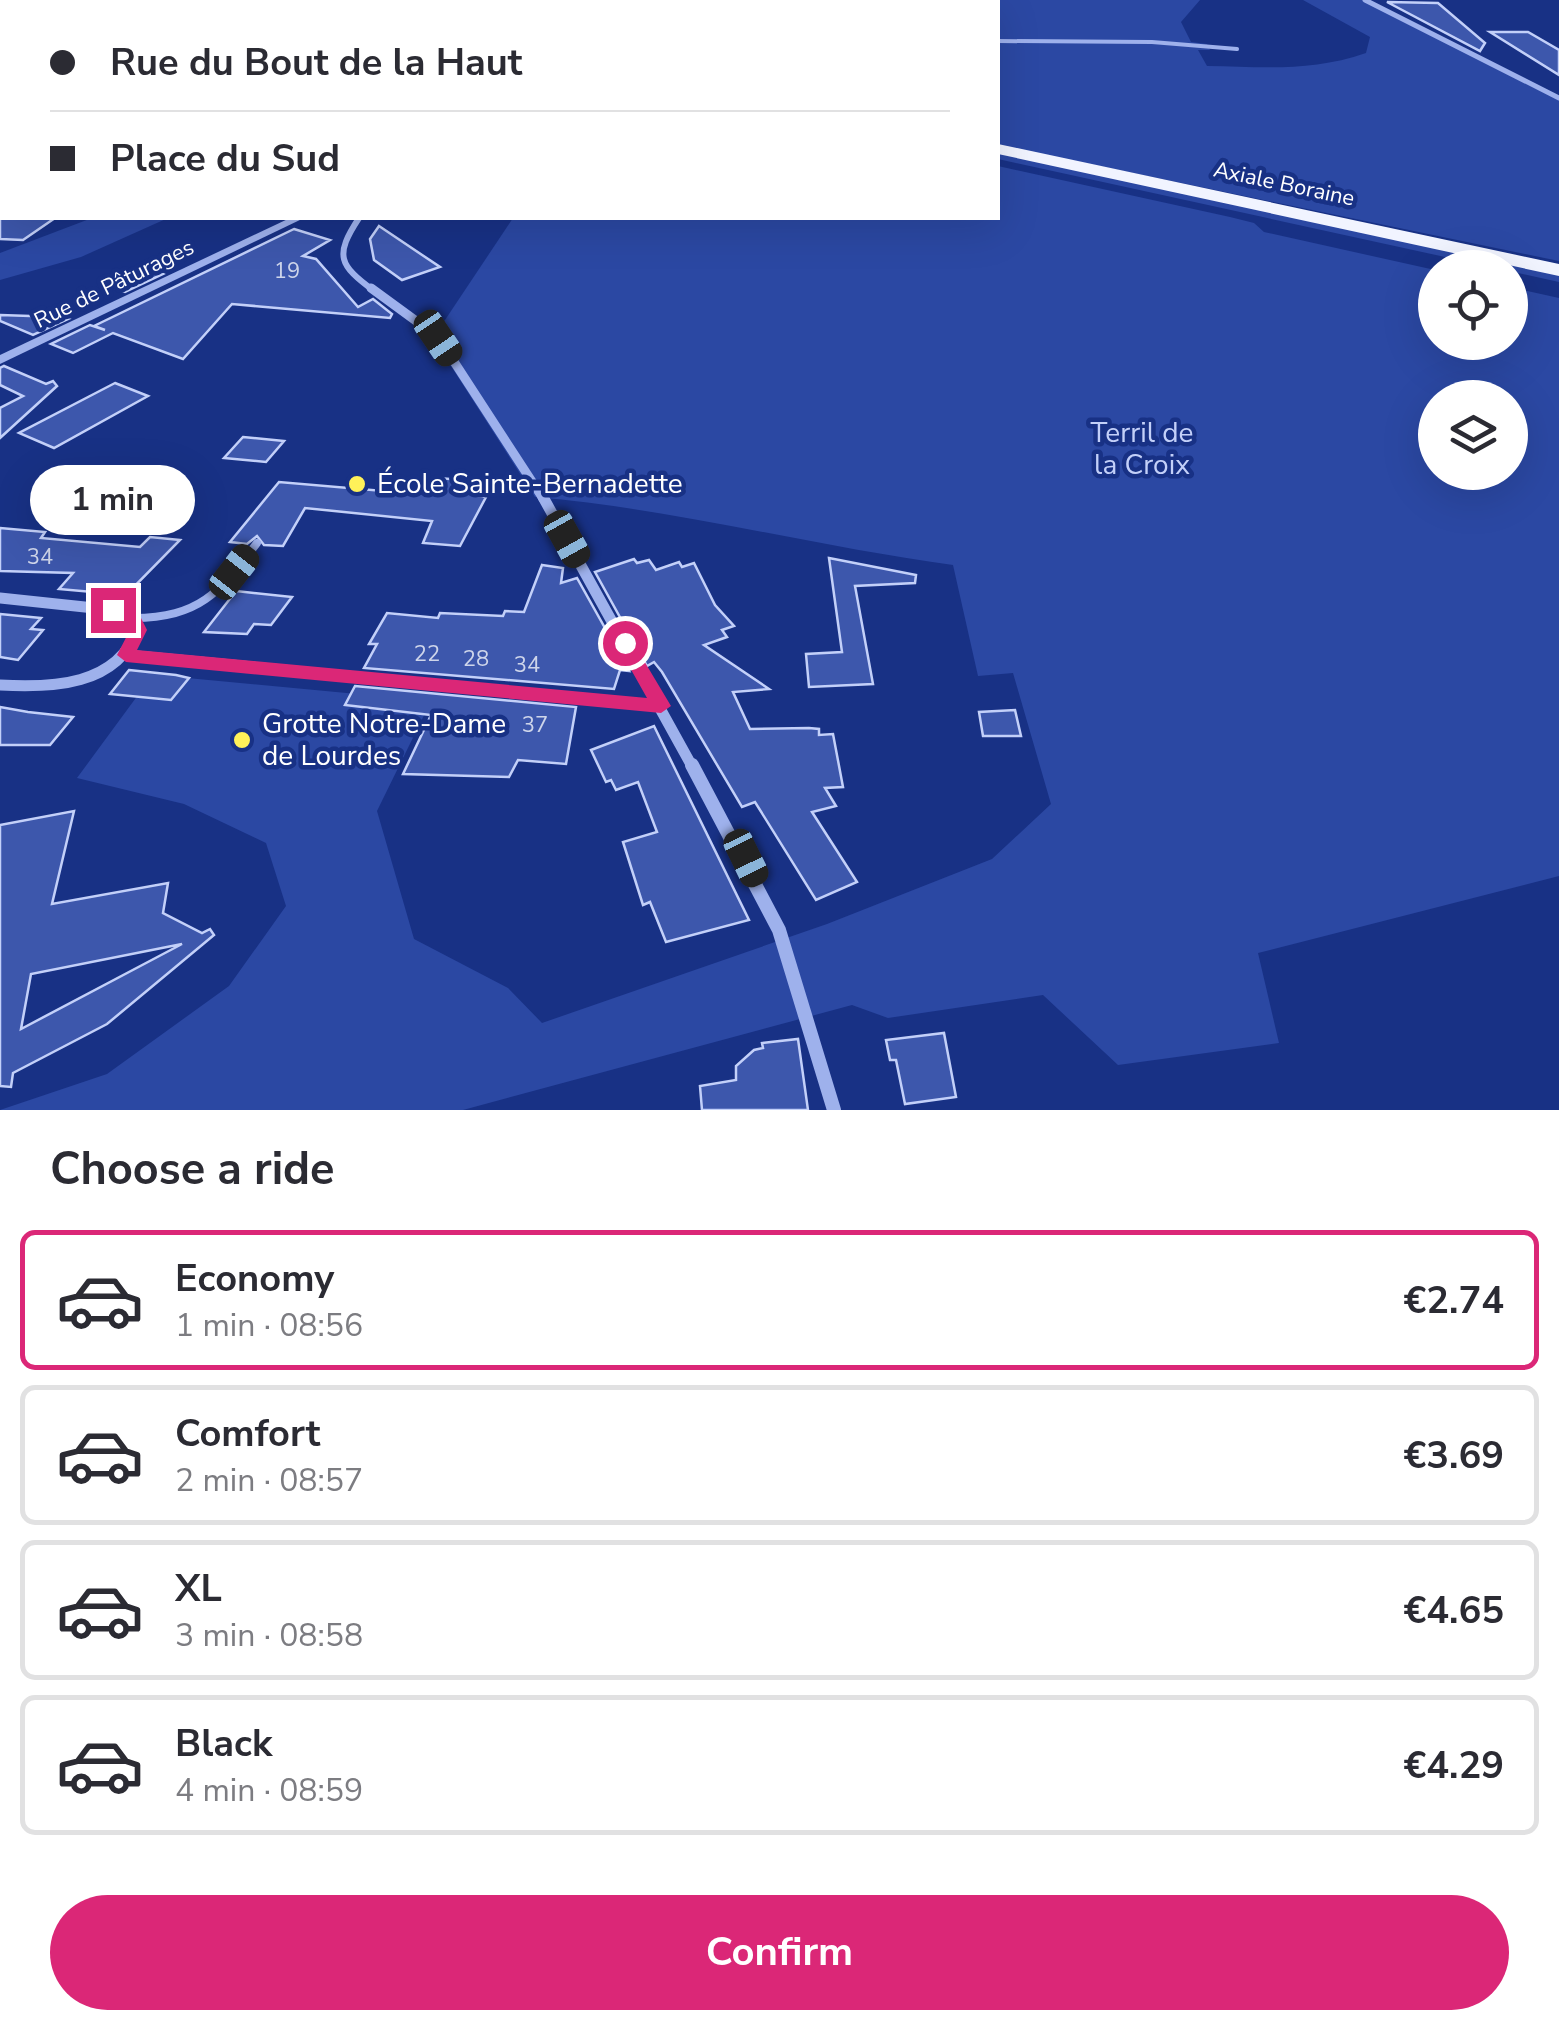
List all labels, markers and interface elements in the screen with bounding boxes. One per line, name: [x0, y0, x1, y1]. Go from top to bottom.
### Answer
text: Rue du Bout de la Haut: [110, 37, 522, 88]
text: Place du Sud: [110, 133, 340, 184]
street label: Axiale Boraine: [1211, 154, 1357, 214]
street label: Rue de Pâturages: [29, 232, 199, 336]
map controls: [1418, 250, 1528, 490]
button: locate: [1418, 250, 1528, 360]
house number: 19: [274, 256, 300, 286]
car: [409, 305, 467, 371]
button: layers: [1418, 380, 1528, 490]
park label: Terril de la Croix: [1091, 414, 1193, 484]
callout: 1 min: [31, 465, 196, 535]
place label: École Sainte-Bernadette: [377, 465, 683, 503]
marker: École Sainte-Bernadette: [346, 473, 368, 495]
text: 1 min: [71, 478, 154, 521]
car: [539, 505, 595, 573]
car: [204, 539, 264, 605]
house number: 34: [27, 542, 53, 572]
route end: [91, 588, 136, 633]
route start: [603, 621, 648, 666]
house number: 22: [414, 639, 440, 669]
house number: 28: [463, 644, 489, 674]
house number: 34: [514, 650, 540, 680]
place label: Grotte Notre-Dame de Lourdes: [262, 705, 506, 775]
house number: 37: [522, 710, 548, 740]
marker: Grotte Notre-Dame de Lourdes: [231, 729, 253, 751]
car: [719, 824, 773, 892]
text: Choose a ride: [50, 1139, 335, 1200]
text: Economy: [175, 1253, 334, 1304]
icon: car: [55, 1255, 145, 1345]
text: €2.74: [1403, 1275, 1504, 1326]
text: 1 min · 08:56: [175, 1304, 363, 1347]
text: Comfort: [175, 1408, 320, 1459]
icon: car: [55, 1410, 145, 1500]
text: €3.69: [1403, 1430, 1504, 1481]
text: 2 min · 08:57: [175, 1459, 363, 1502]
text: XL: [175, 1563, 222, 1614]
icon: car: [55, 1565, 145, 1655]
text: €4.65: [1403, 1585, 1504, 1636]
text: 3 min · 08:58: [175, 1614, 363, 1657]
text: Black: [175, 1718, 272, 1769]
icon: car: [55, 1720, 145, 1810]
text: €4.29: [1403, 1740, 1504, 1791]
text: 4 min · 08:59: [175, 1769, 363, 1812]
button: Confirm: [50, 1895, 1509, 2010]

